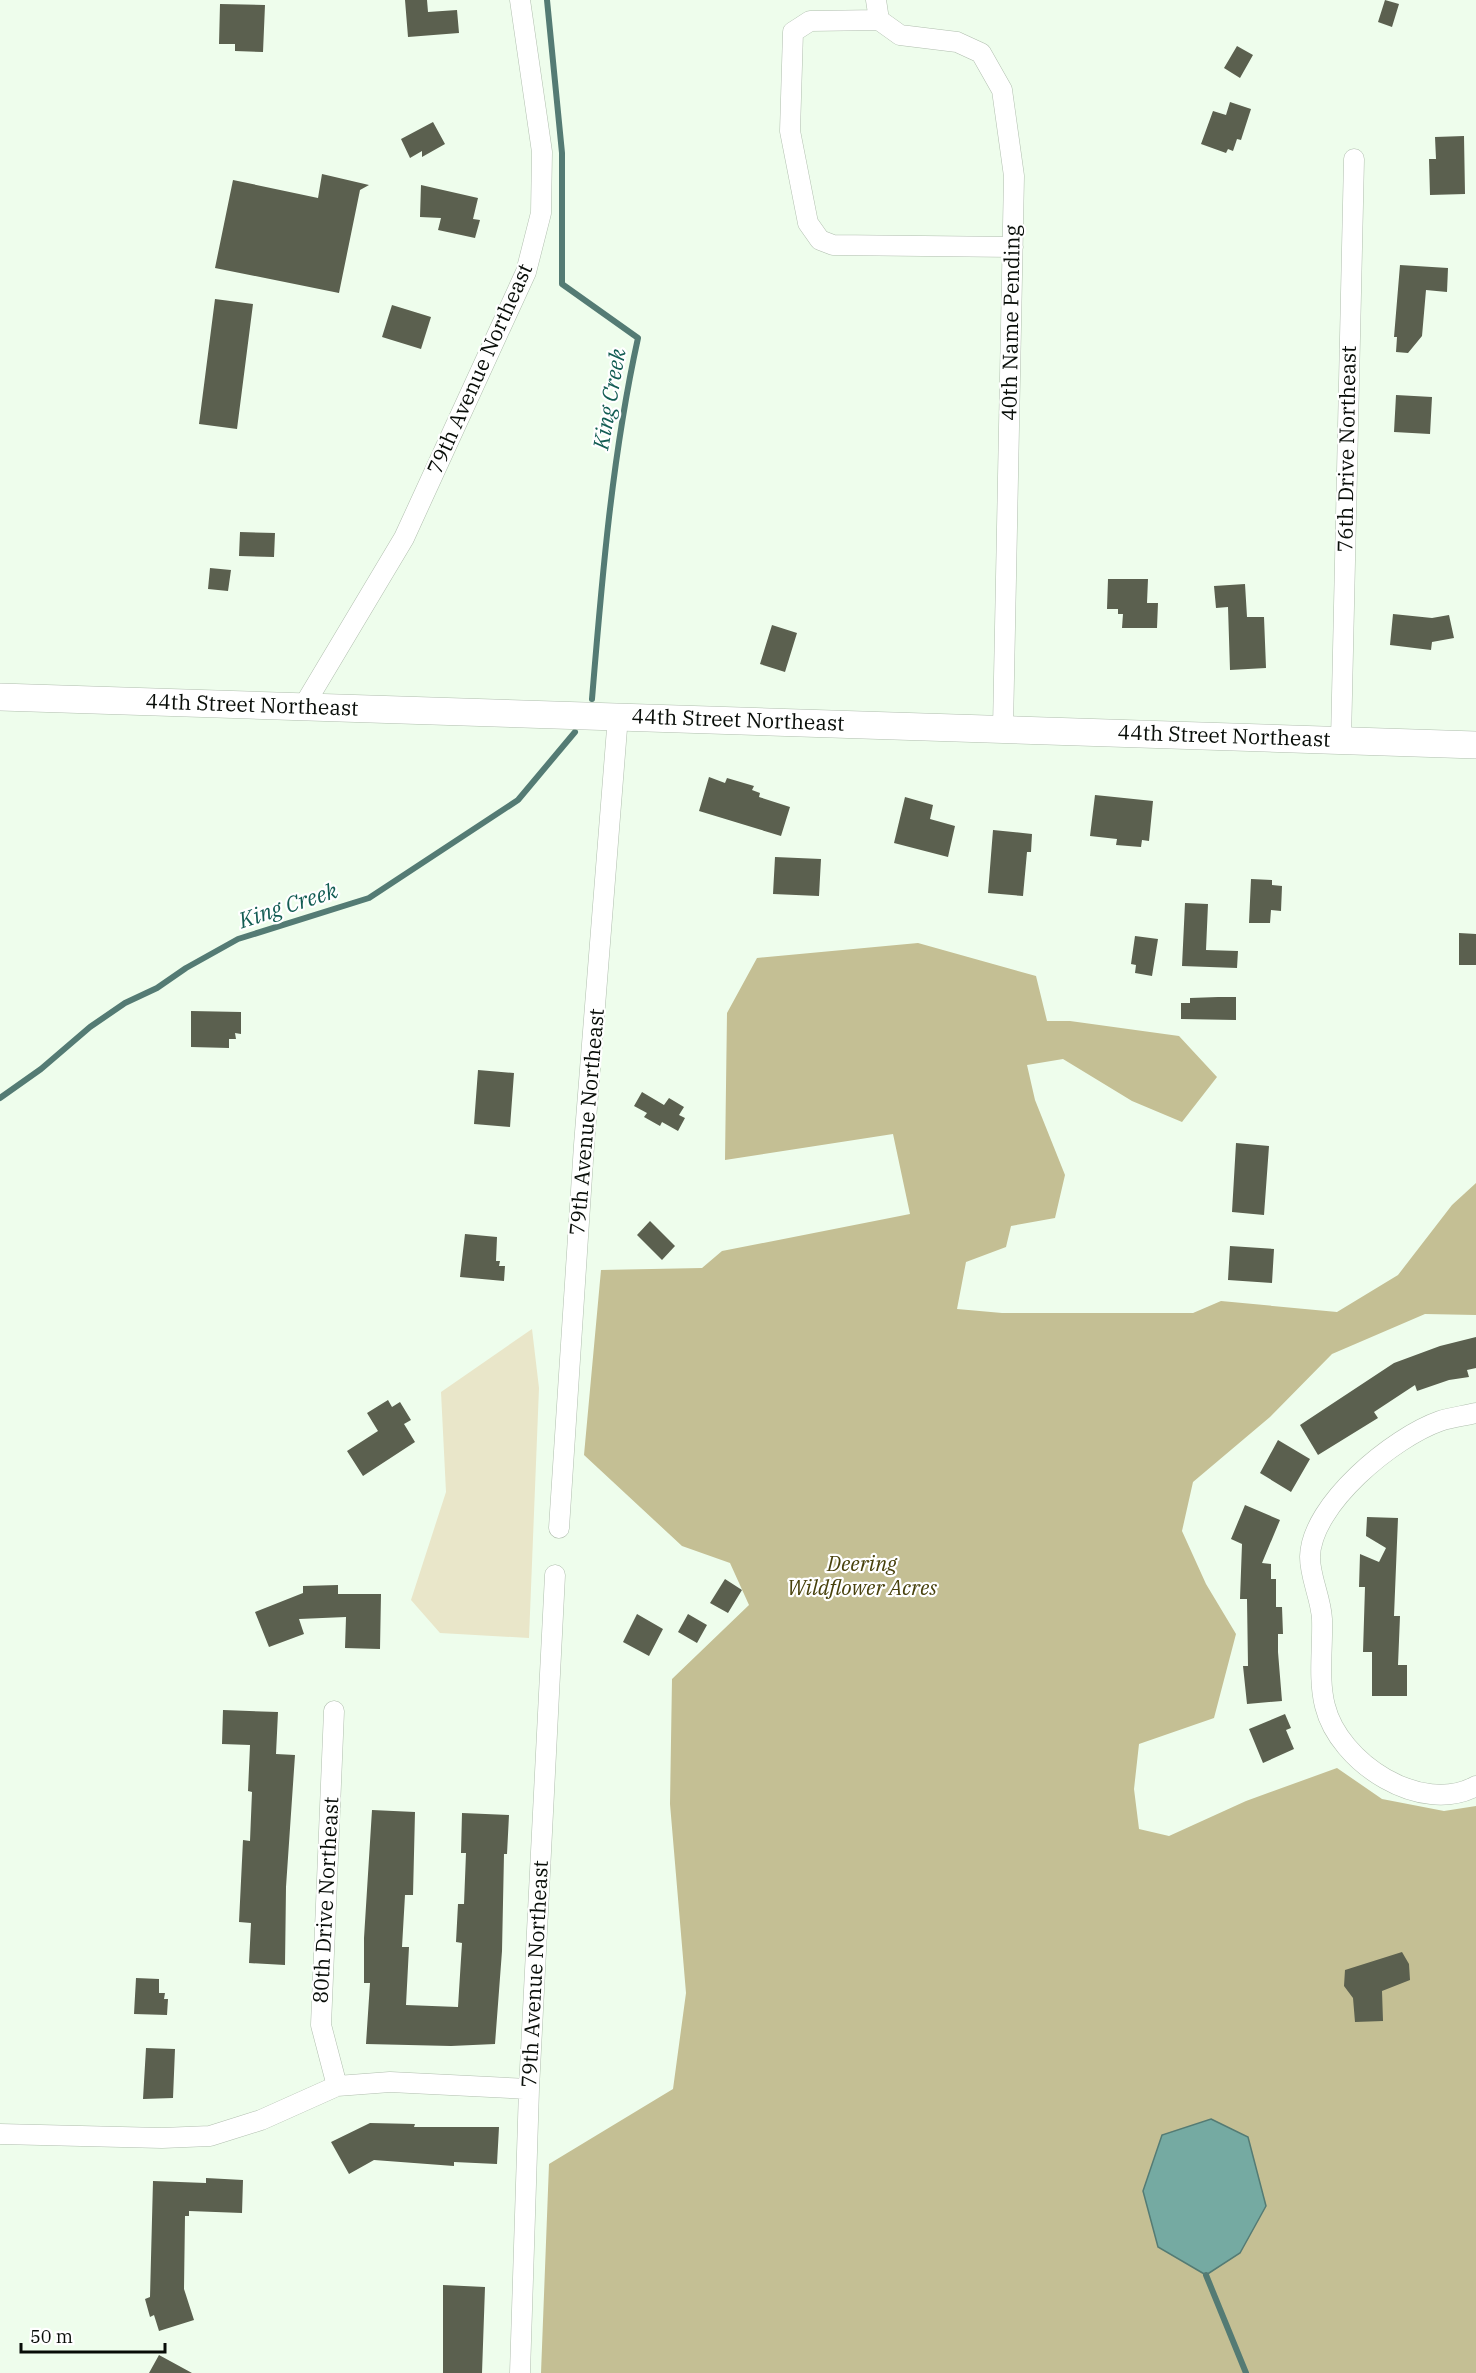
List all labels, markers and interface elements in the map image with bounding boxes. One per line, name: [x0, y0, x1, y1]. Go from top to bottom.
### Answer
street label: 40th Name Pending: [994, 224, 1026, 421]
street label: 79th Avenue Northeast: [420, 259, 538, 478]
street label: 76th Drive Northeast: [1330, 345, 1362, 553]
water label: King Creek: [585, 346, 632, 453]
street label: 44th Street Northeast: [145, 686, 359, 722]
street label: 44th Street Northeast: [631, 701, 845, 737]
street label: 44th Street Northeast: [1117, 717, 1331, 753]
water label: King Creek: [234, 875, 341, 934]
street label: 79th Avenue Northeast: [562, 1007, 610, 1237]
park label: Deering Wildflower Acres: [787, 1549, 937, 1601]
street label: 80th Drive Northeast: [306, 1796, 344, 2004]
street label: 79th Avenue Northeast: [514, 1859, 554, 2088]
scale bar: [21, 2316, 165, 2354]
text: 50 m: [30, 2325, 73, 2348]

